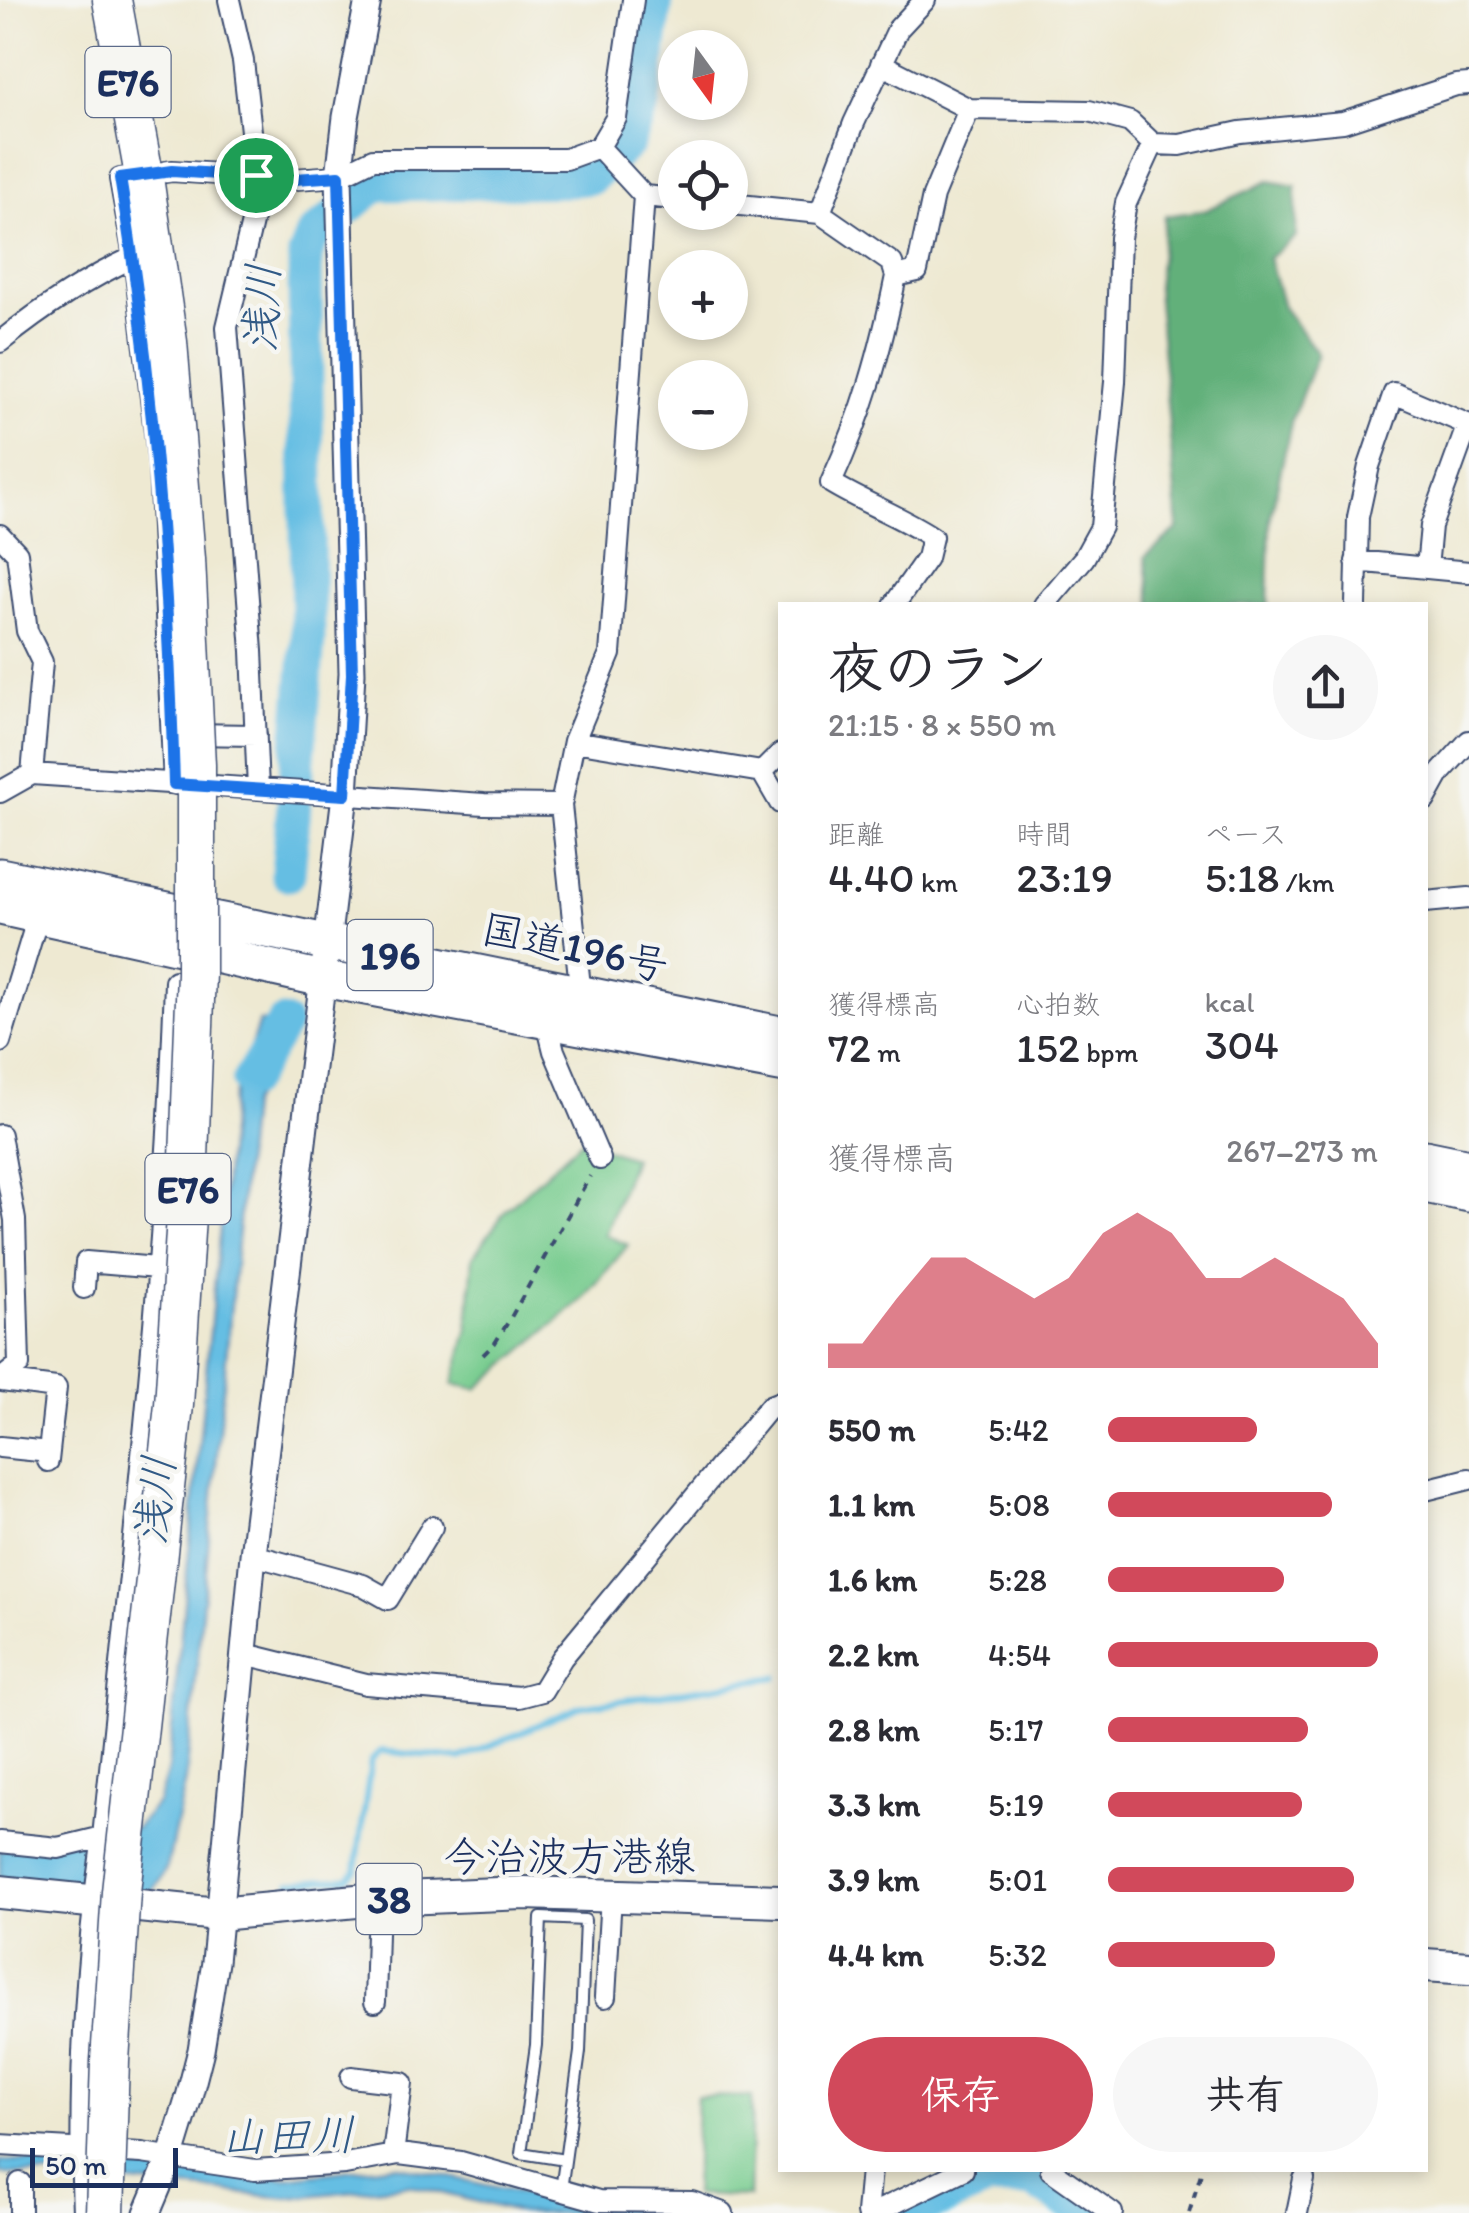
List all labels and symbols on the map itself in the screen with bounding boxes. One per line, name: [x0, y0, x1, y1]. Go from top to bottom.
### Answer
north arrow: [658, 30, 748, 120]
road number: E76: [86, 47, 170, 117]
pin: [214, 133, 299, 218]
water label: 浅川: [232, 262, 290, 354]
street label: 国道196号: [477, 902, 673, 992]
road number: 196: [348, 920, 432, 990]
road number: E76: [146, 1154, 230, 1224]
water label: 浅川: [122, 1452, 186, 1548]
street label: 今治波方港線: [443, 1831, 695, 1882]
road number: 38: [356, 1864, 422, 1934]
water label: 山田川: [220, 2107, 356, 2163]
scale bar: [30, 2143, 178, 2188]

